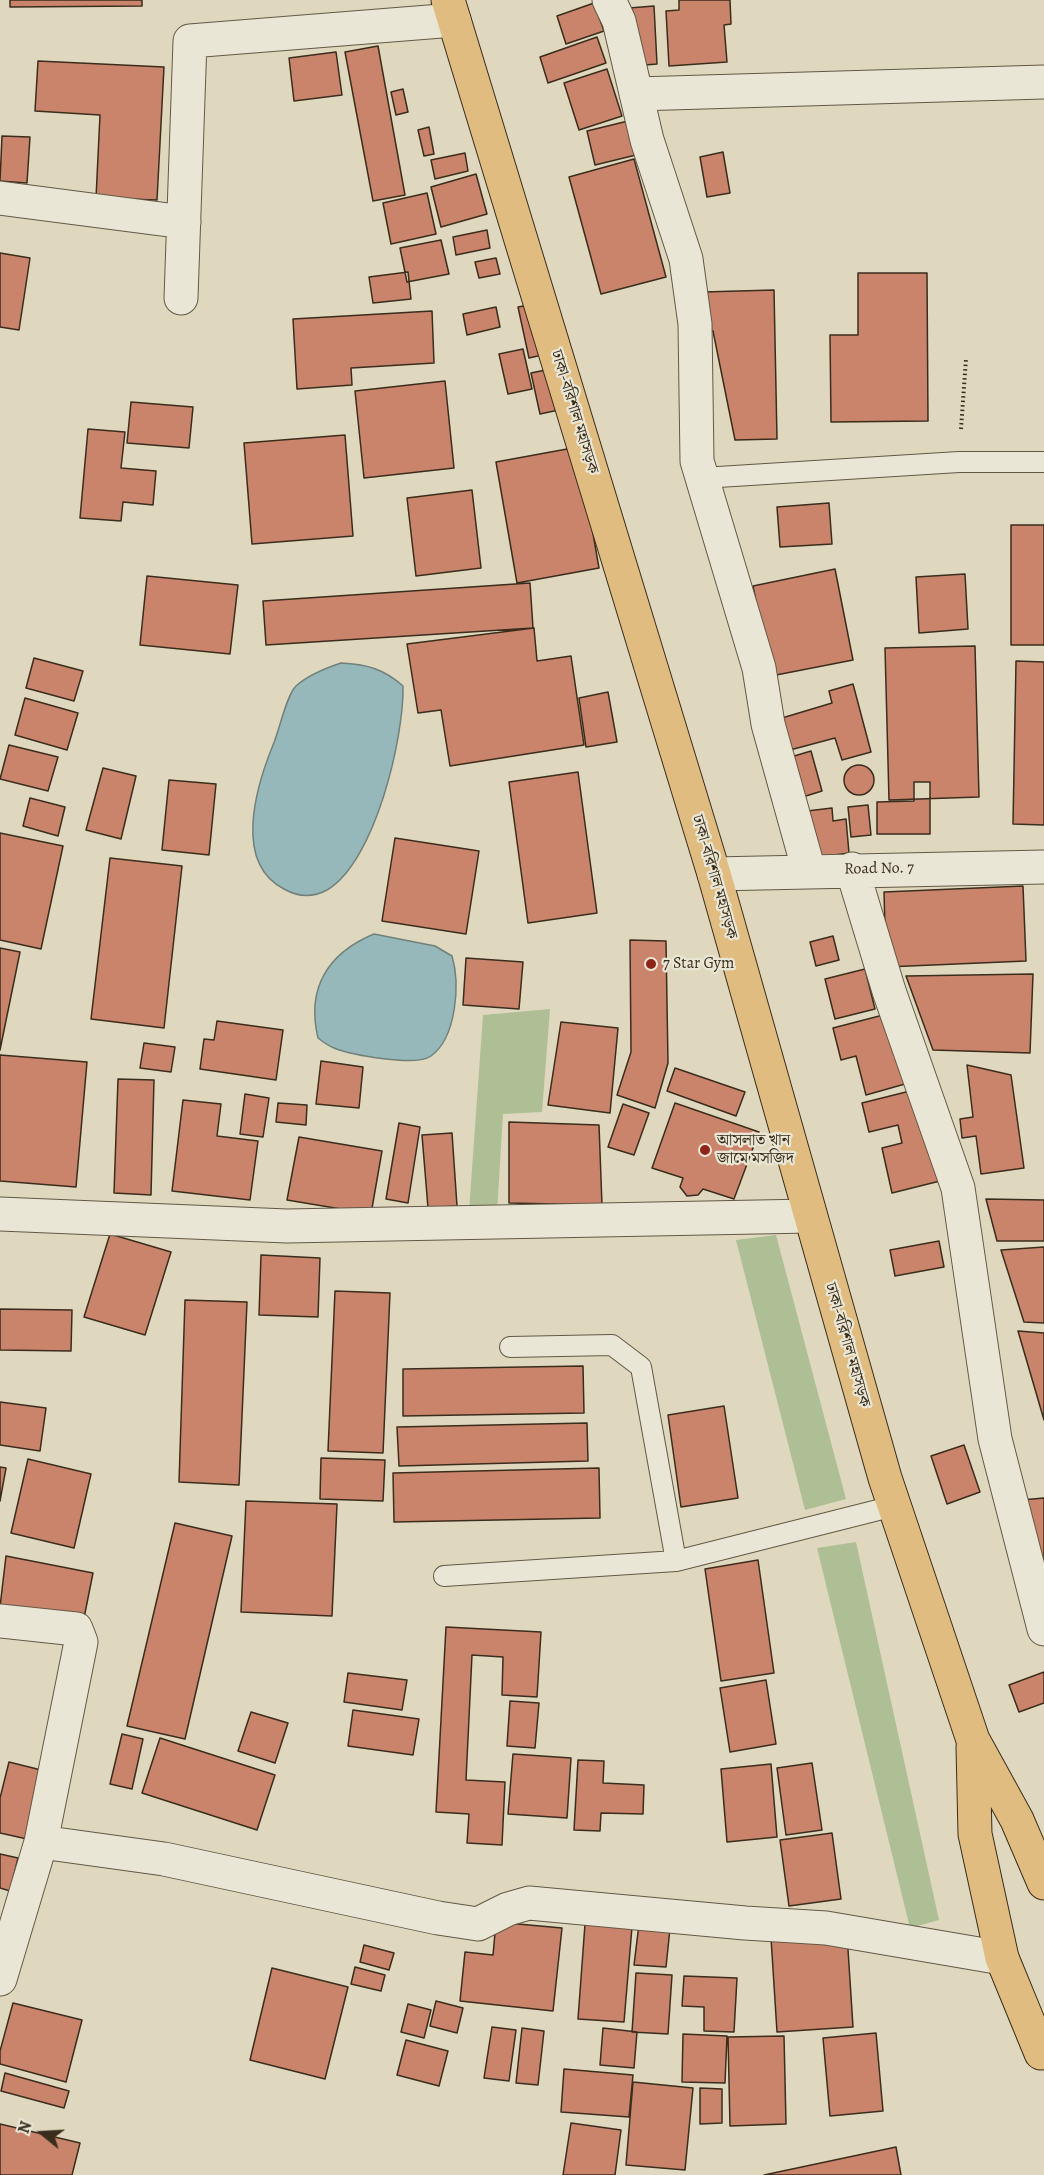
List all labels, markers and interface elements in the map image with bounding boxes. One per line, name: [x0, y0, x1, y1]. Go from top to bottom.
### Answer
street label: ঢাকা-বরিশাল মহাসড়ক: [546, 348, 602, 476]
street label: ঢাকা-বরিশাল মহাসড়ক: [687, 813, 741, 941]
street label: Road No. 7: [844, 859, 914, 879]
place label: 7 Star Gym: [663, 954, 734, 974]
marker: 7 Star Gym: [644, 957, 658, 971]
place label: আসলাত খান জামে মসজিদ: [717, 1131, 794, 1169]
marker: আসলাত খান জামে মসজিদ: [698, 1143, 712, 1157]
street label: ঢাকা-বরিশাল মহাসড়ক: [820, 1281, 874, 1409]
north arrow: [12, 2103, 72, 2163]
text: N: [13, 2118, 37, 2136]

